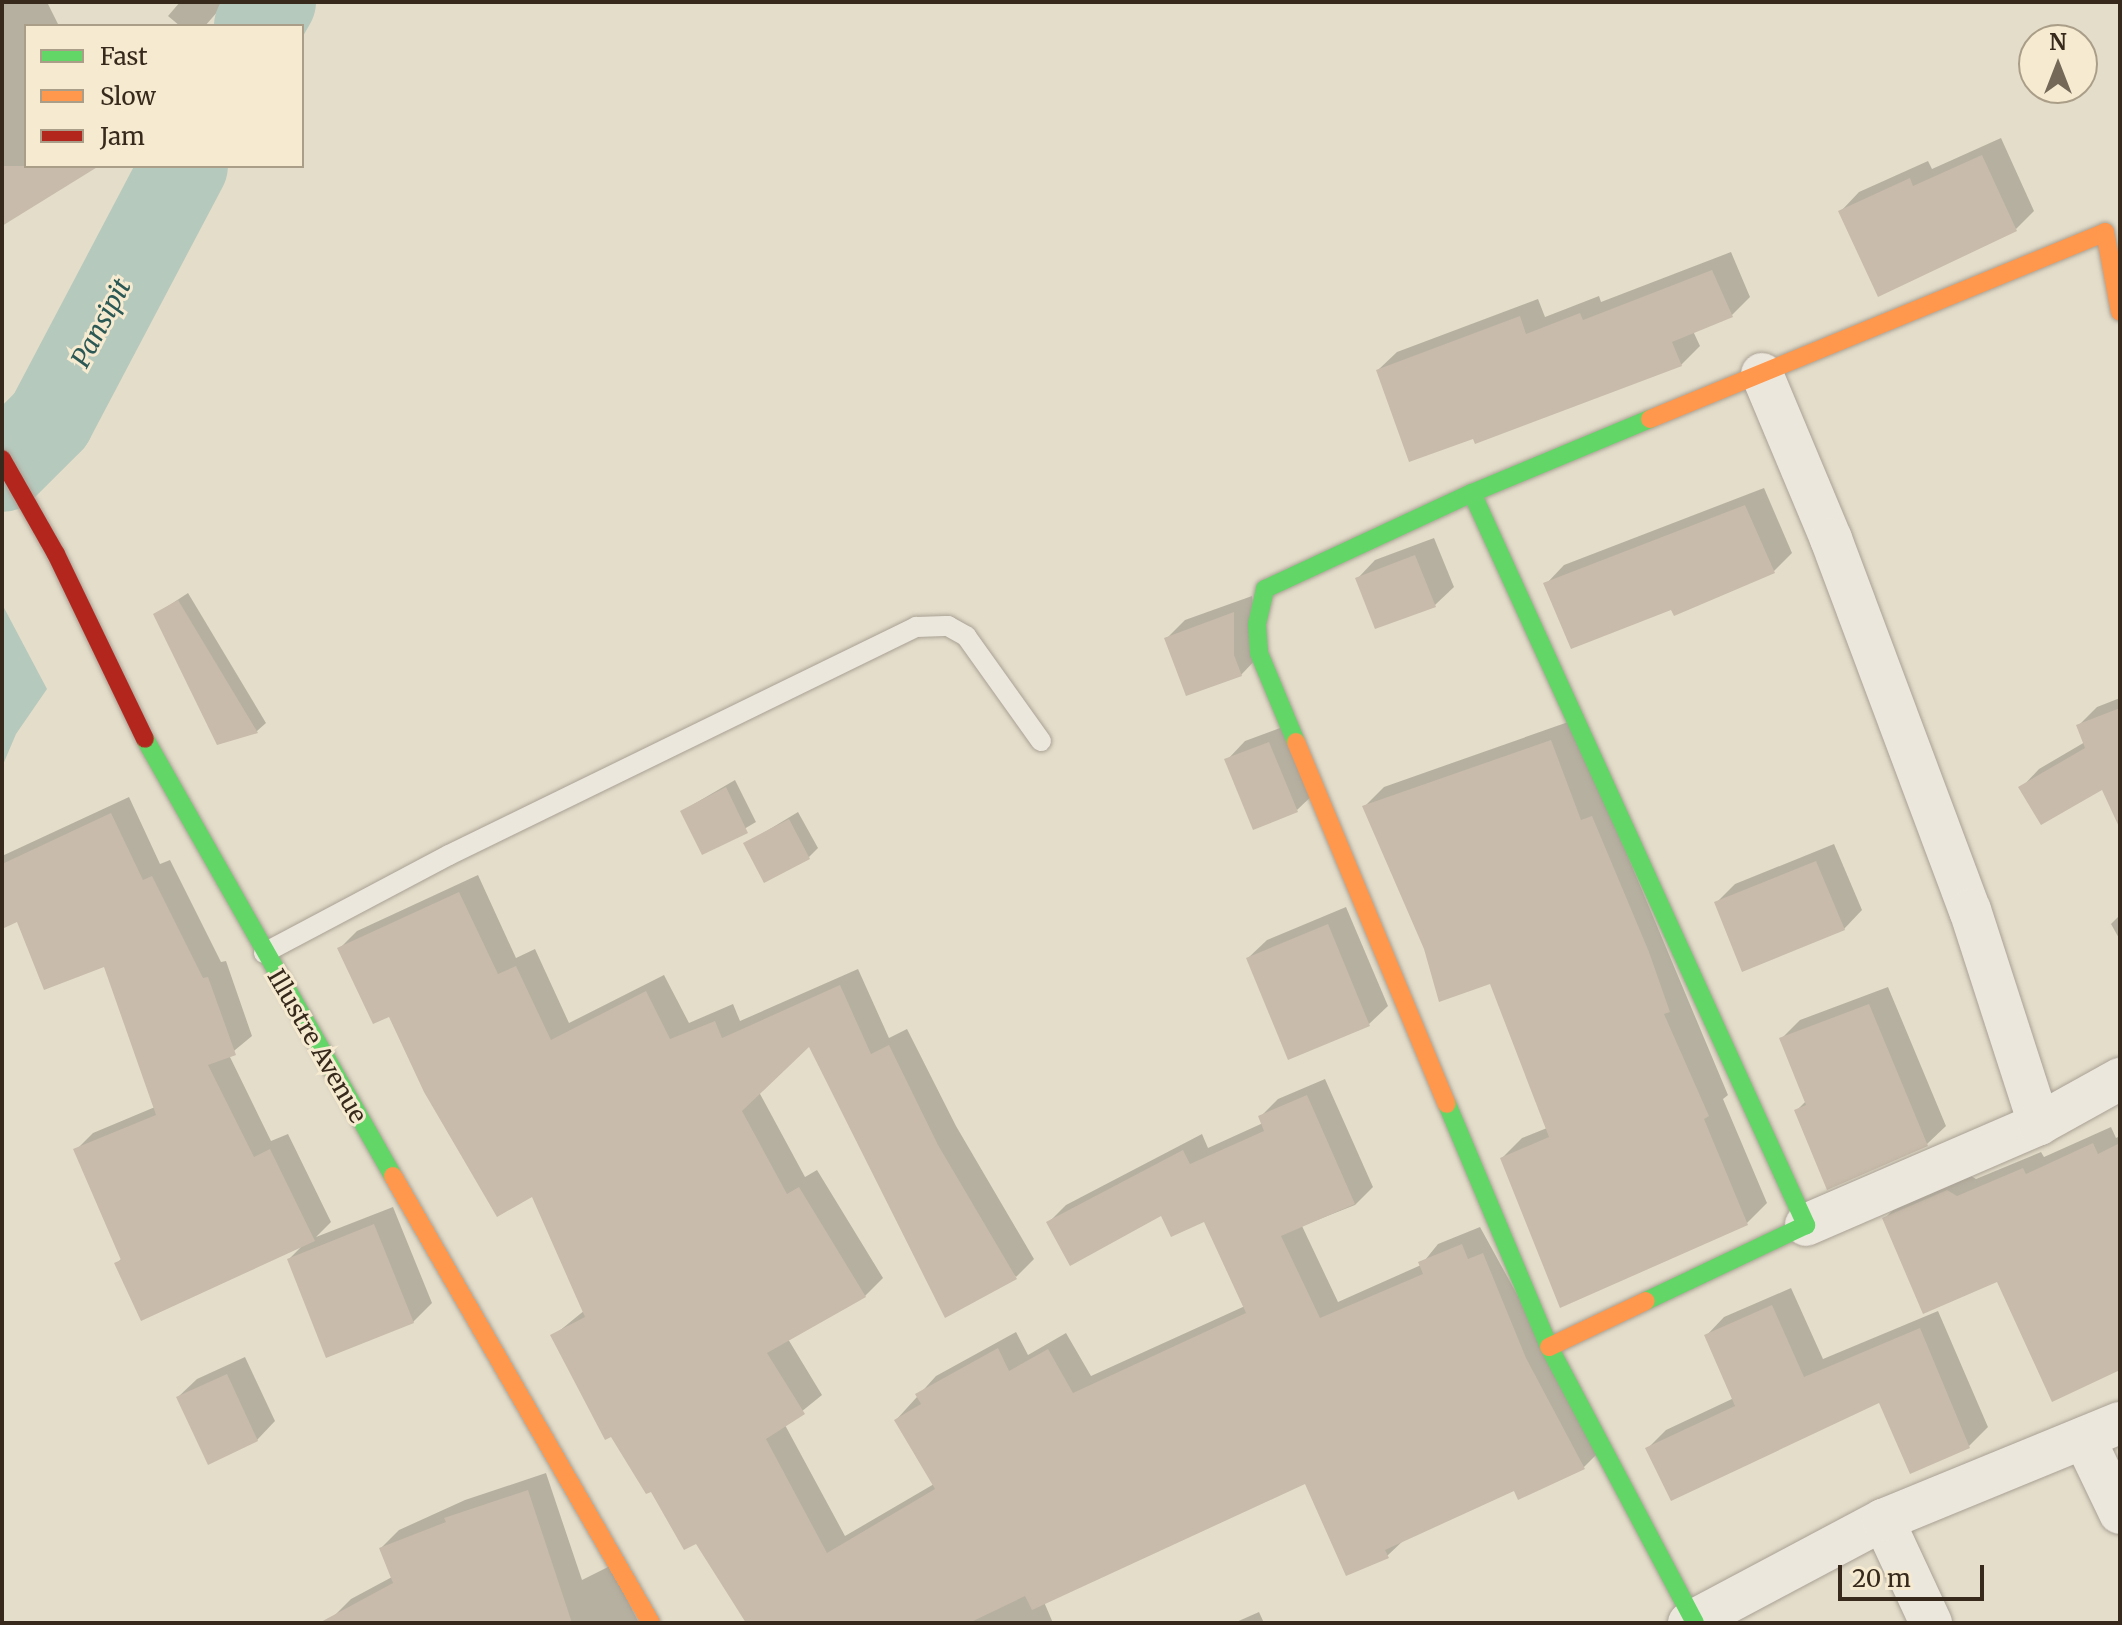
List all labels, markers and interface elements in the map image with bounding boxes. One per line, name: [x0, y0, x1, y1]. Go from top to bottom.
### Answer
legend: [24, 24, 304, 168]
north arrow: [2018, 24, 2098, 104]
text: N: [2049, 28, 2067, 56]
text: Fast: [100, 41, 148, 72]
text: Slow: [100, 81, 156, 112]
text: Jam: [100, 121, 145, 152]
water label: Pansipit: [65, 273, 137, 373]
street label: Illustre Avenue: [261, 964, 373, 1128]
scale bar: [1842, 1549, 1988, 1599]
text: 20 m: [1852, 1563, 1911, 1594]

